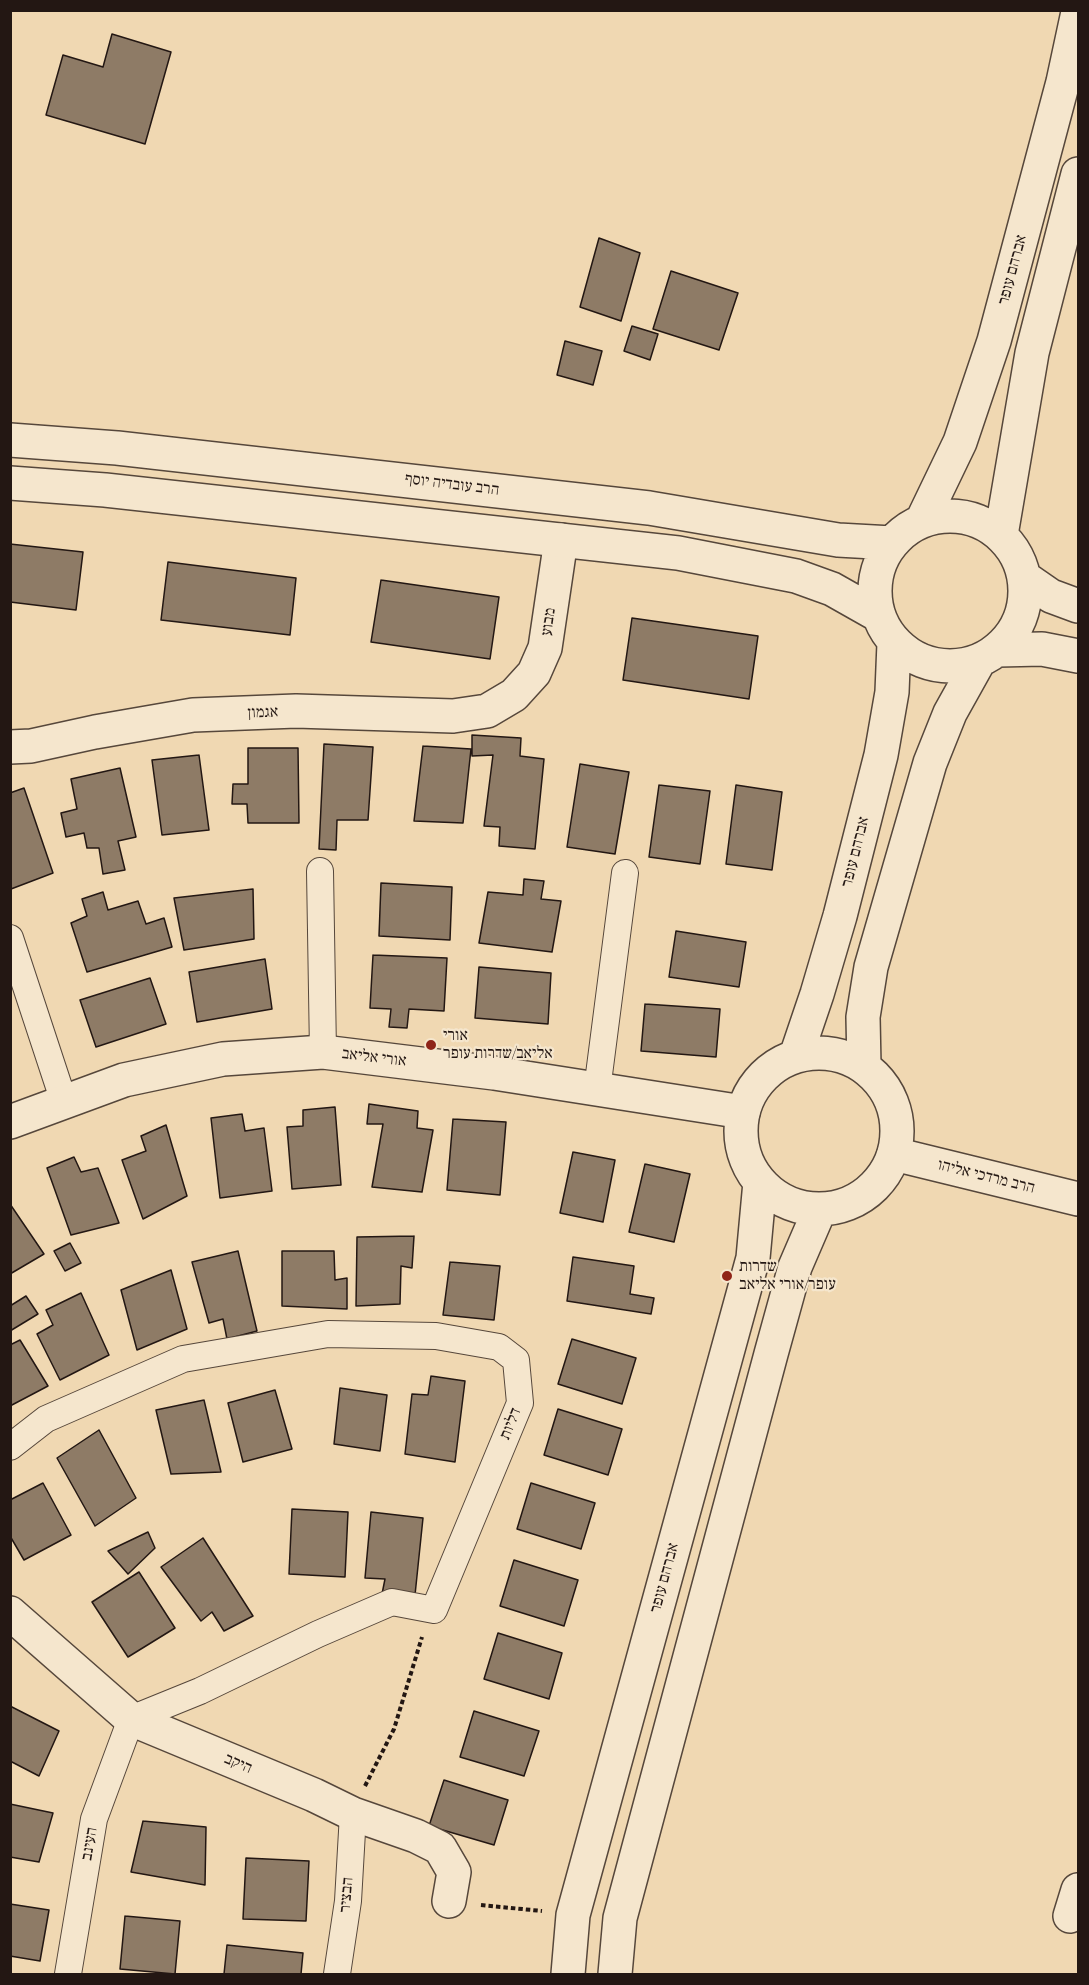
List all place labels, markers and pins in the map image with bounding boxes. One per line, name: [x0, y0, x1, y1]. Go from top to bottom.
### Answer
place label: אורי אליאב/שדרות עופר: [443, 1026, 553, 1064]
marker: אורי אליאב/שדרות עופר: [424, 1038, 438, 1052]
place label: שדרות עופר/אורי אליאב: [739, 1257, 836, 1295]
marker: שדרות עופר/אורי אליאב: [720, 1269, 734, 1283]

